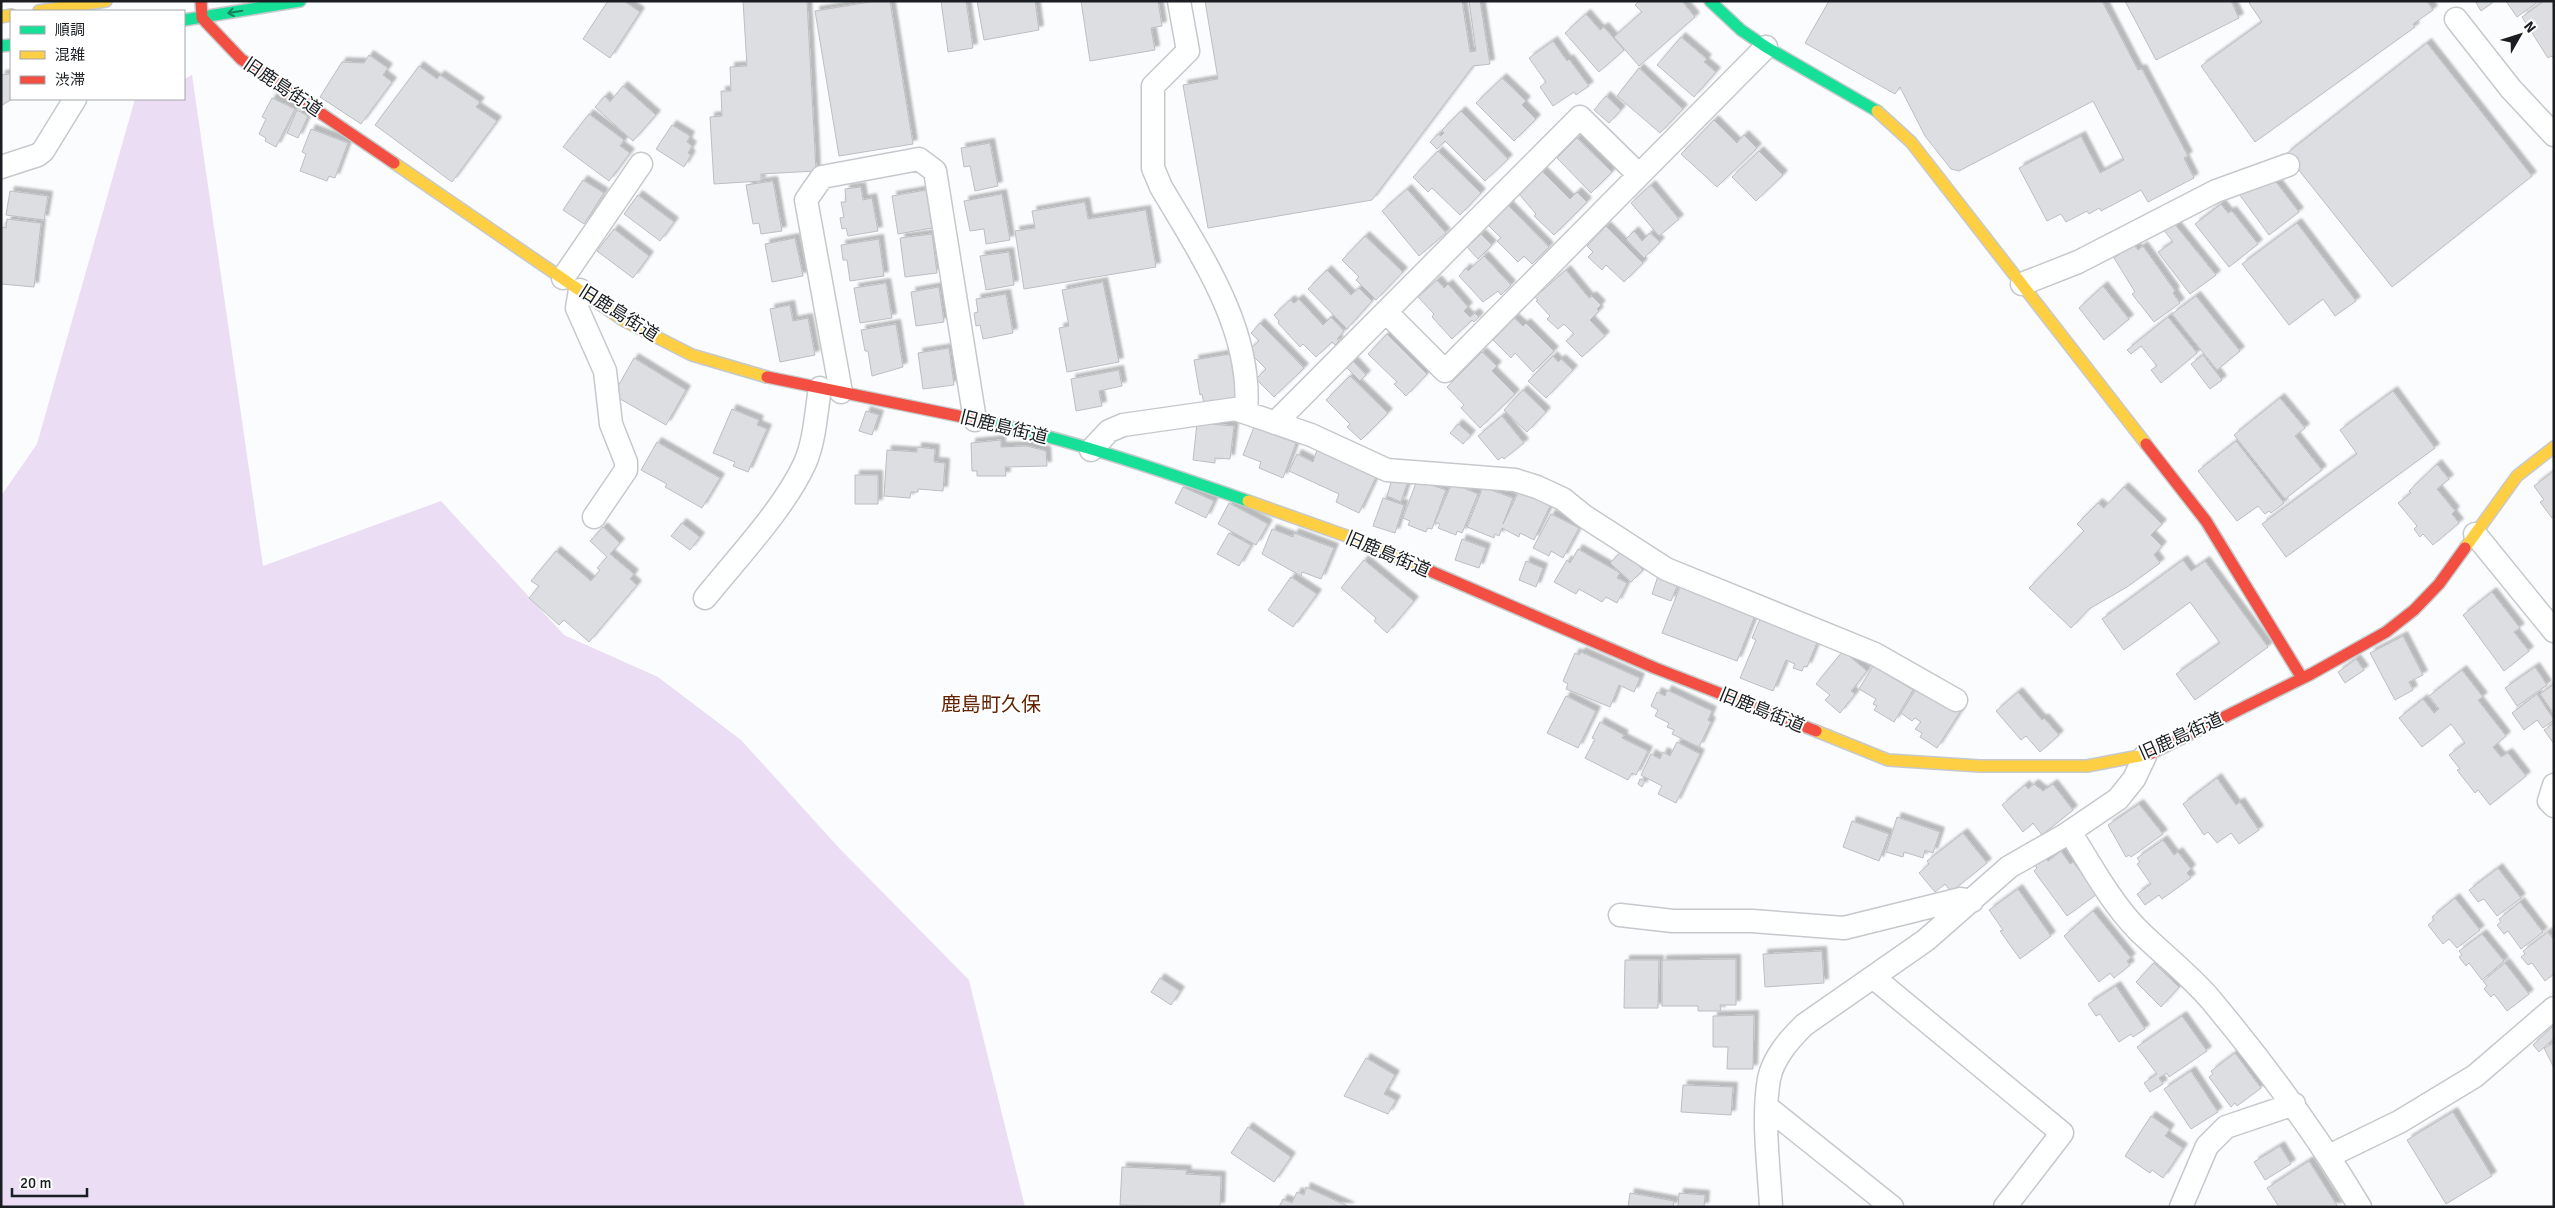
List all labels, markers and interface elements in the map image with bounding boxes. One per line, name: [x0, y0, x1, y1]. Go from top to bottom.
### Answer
one-way arrow: [227, 8, 243, 18]
legend: [10, 10, 185, 100]
north arrow: [2495, 10, 2545, 60]
text: N: [2520, 18, 2539, 36]
text: 順調: [55, 21, 85, 39]
text: 混雑: [55, 46, 85, 64]
street label: 旧鹿島街道: [240, 53, 326, 121]
text: 渋滞: [55, 71, 85, 89]
street label: 旧鹿島街道: [575, 280, 663, 346]
street label: 旧鹿島街道: [958, 405, 1050, 449]
street label: 旧鹿島街道: [1342, 526, 1434, 582]
street label: 旧鹿島街道: [1716, 683, 1808, 737]
district label: 鹿島町久保: [941, 692, 1041, 717]
street label: 旧鹿島街道: [2135, 708, 2227, 764]
scale bar: [12, 1166, 88, 1198]
text: 20 m: [20, 1174, 51, 1192]

